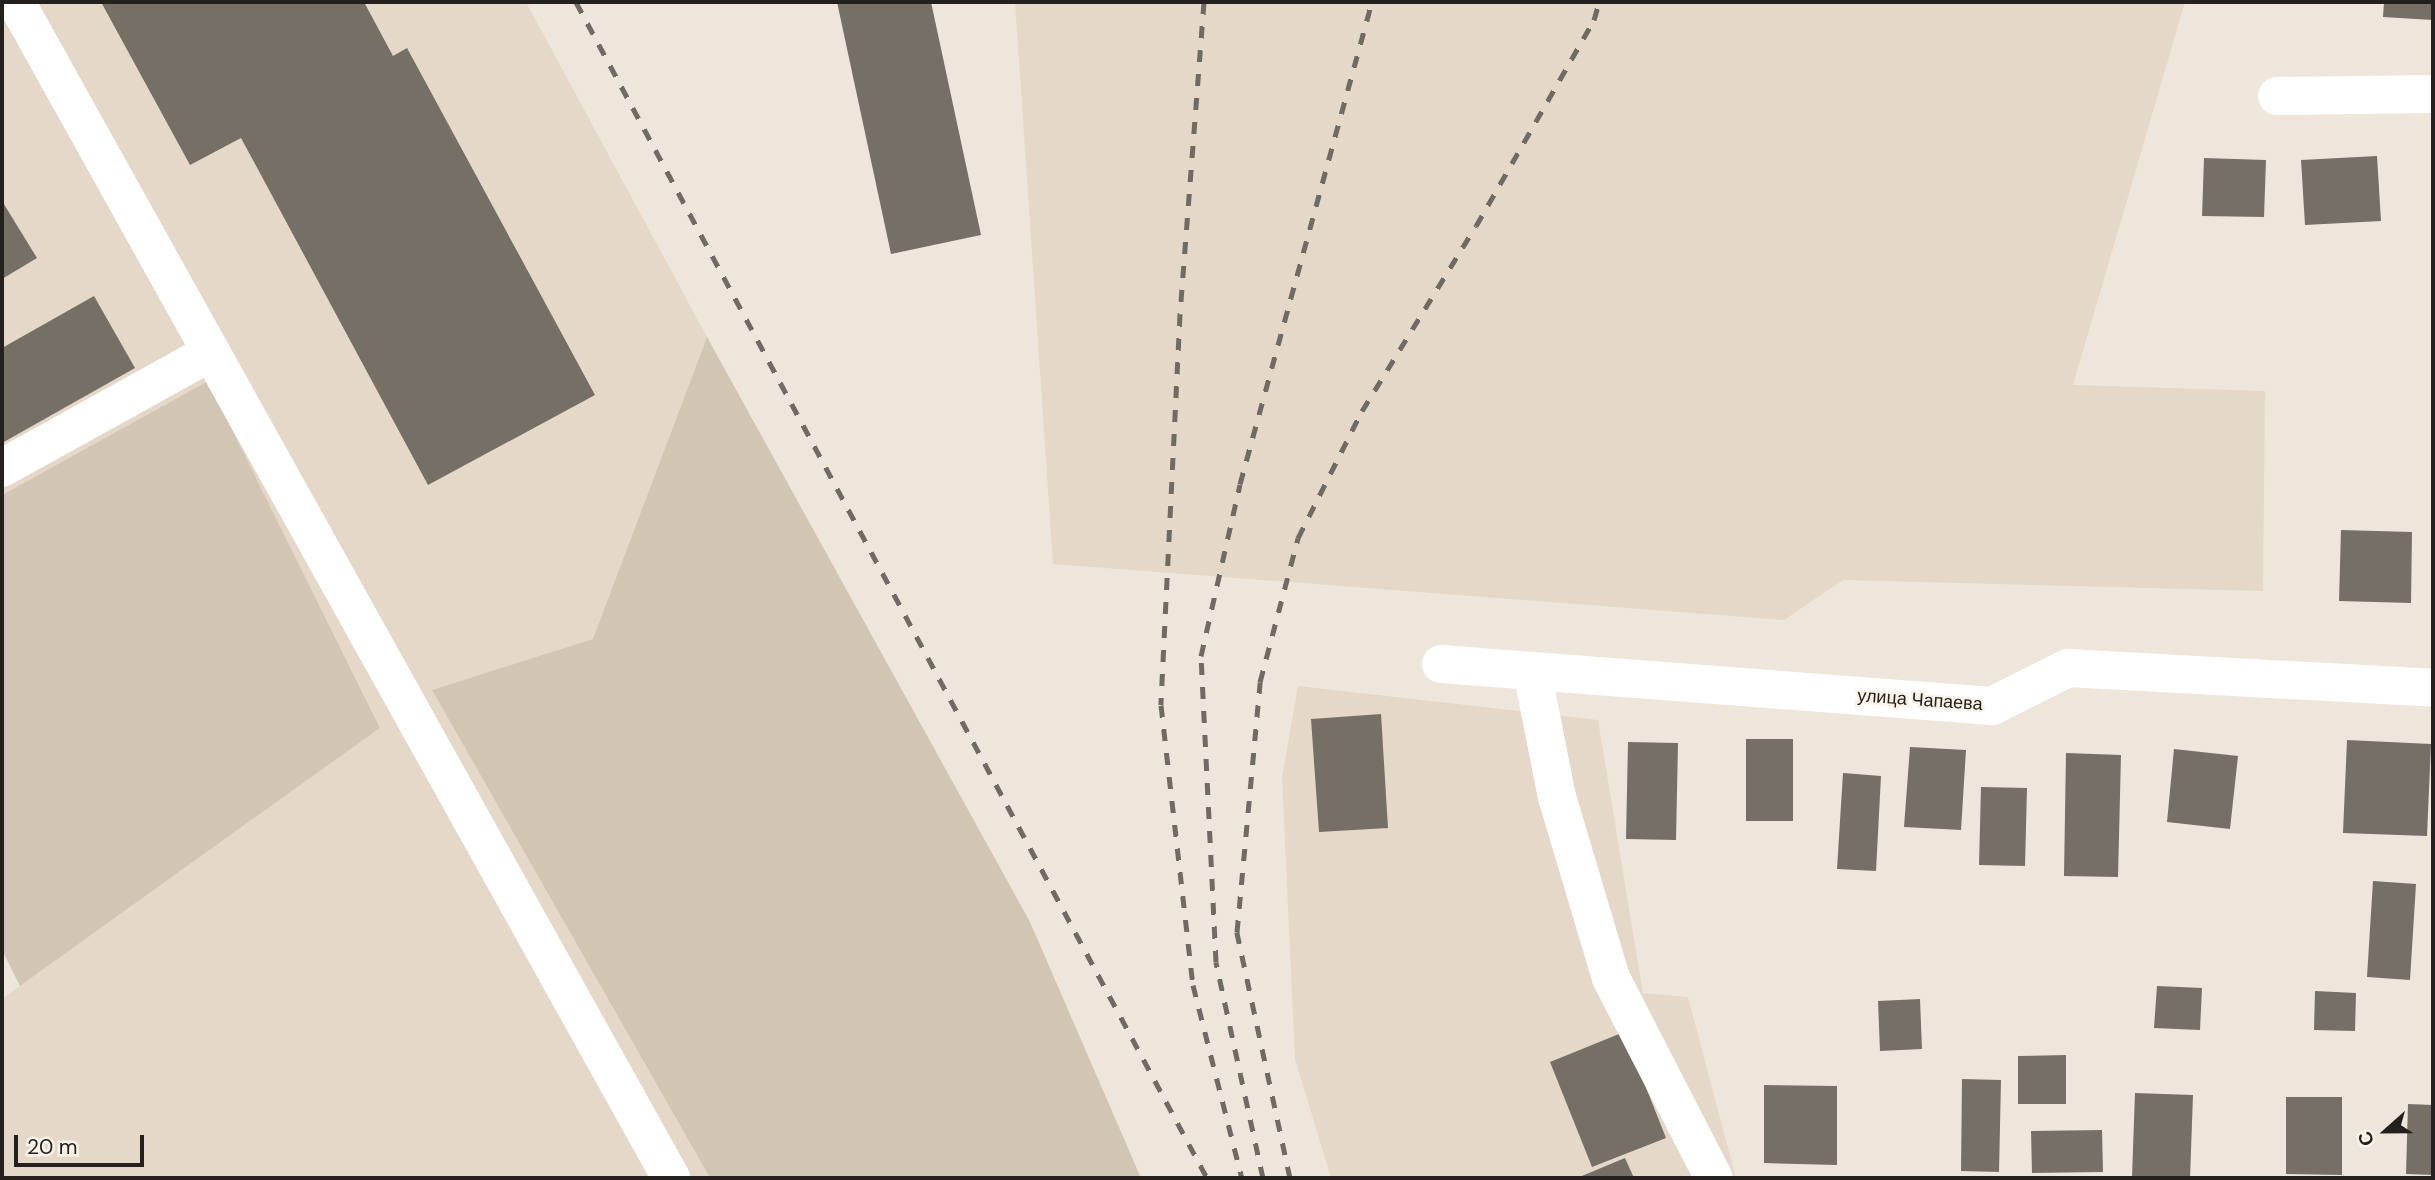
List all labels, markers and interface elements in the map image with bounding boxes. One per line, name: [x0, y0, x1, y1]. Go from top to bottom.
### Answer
street label: улица Чапаева: [1857, 685, 1983, 715]
north arrow: [2351, 1096, 2421, 1166]
scale bar: [18, 1120, 147, 1164]
text: С: [2352, 1128, 2380, 1150]
text: 20 m: [27, 1133, 78, 1161]

